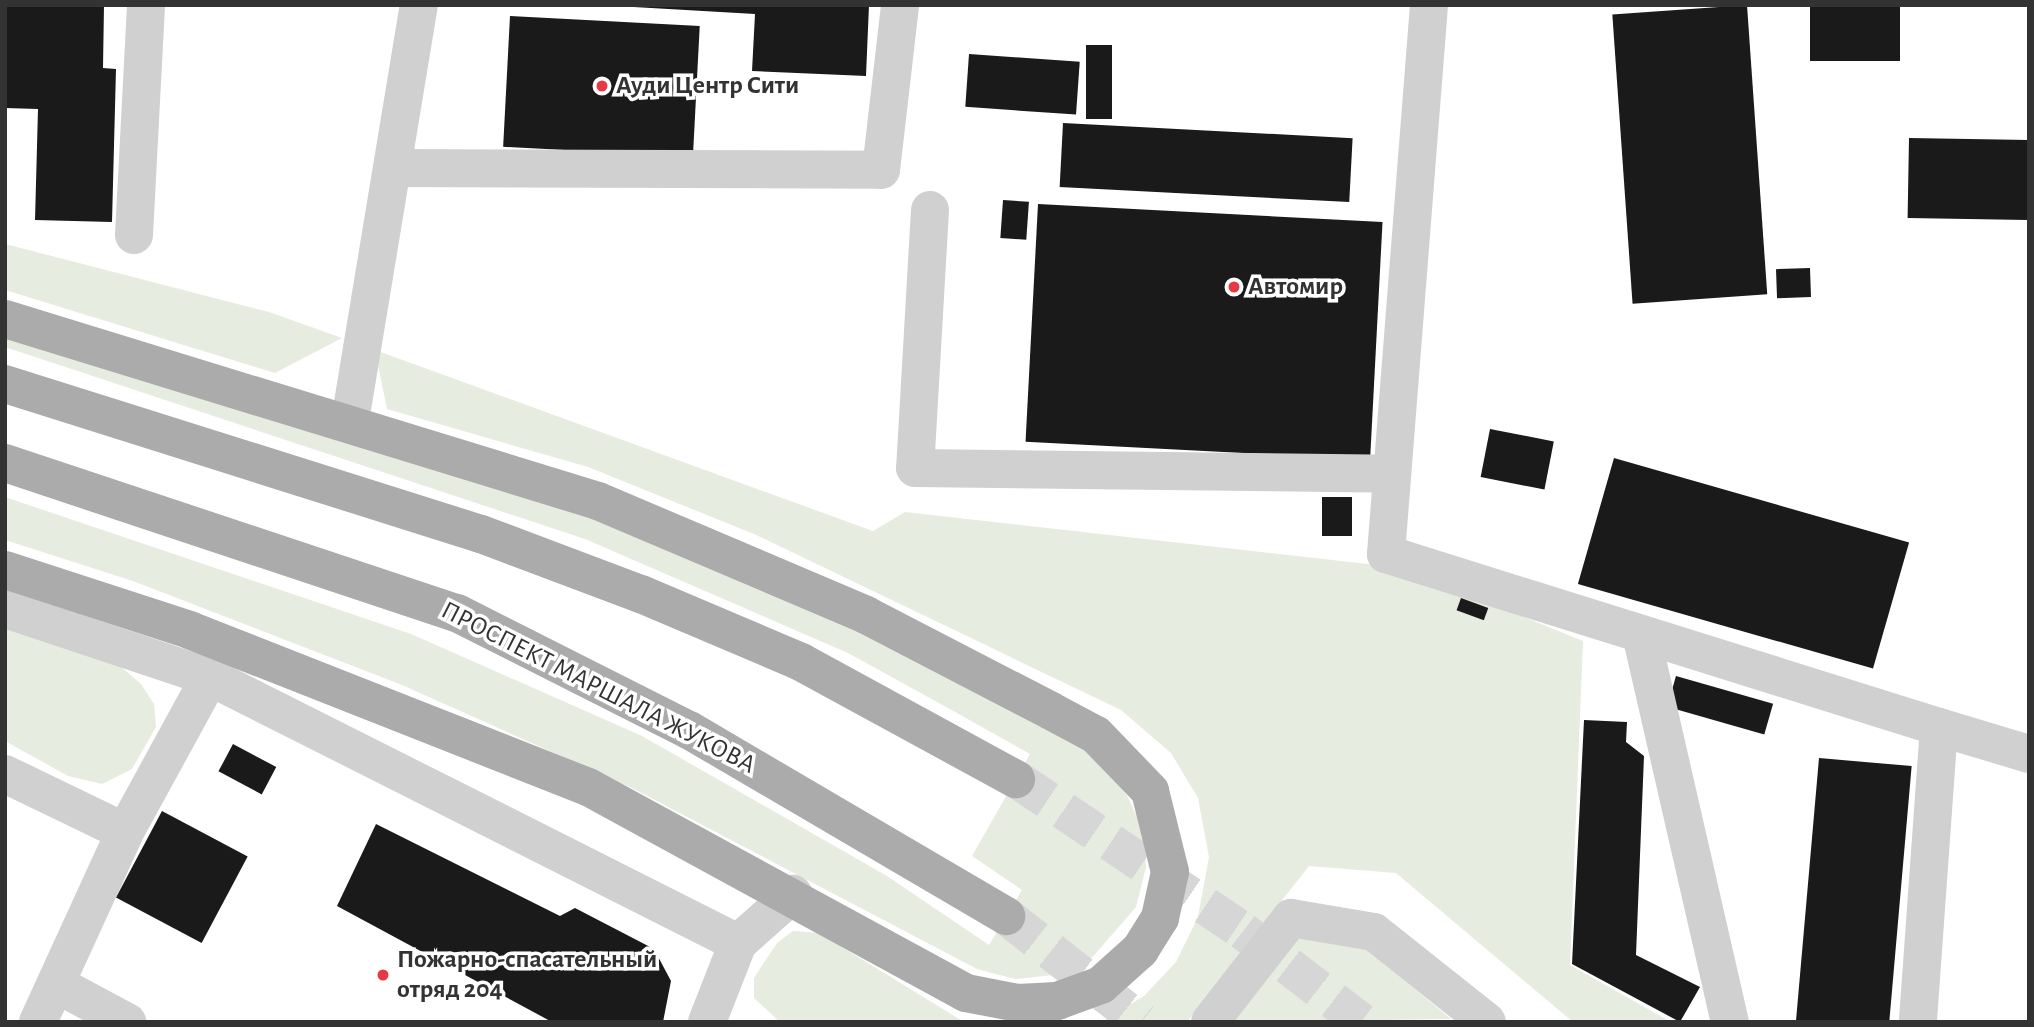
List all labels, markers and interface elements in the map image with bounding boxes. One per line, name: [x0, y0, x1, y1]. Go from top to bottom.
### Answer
place label: Ауди Центр Сити: [616, 70, 799, 102]
marker: Ауди Центр Сити: [594, 78, 610, 94]
place label: Автомир: [1248, 271, 1343, 303]
marker: Автомир: [1226, 279, 1242, 295]
street label: ПРОСПЕКТ МАРШАЛА ЖУКОВА: [436, 595, 760, 781]
place label: Пожарно-спасательный отряд 204: [397, 944, 657, 1006]
marker: Пожарно-спасательный отряд 204: [375, 967, 391, 983]

